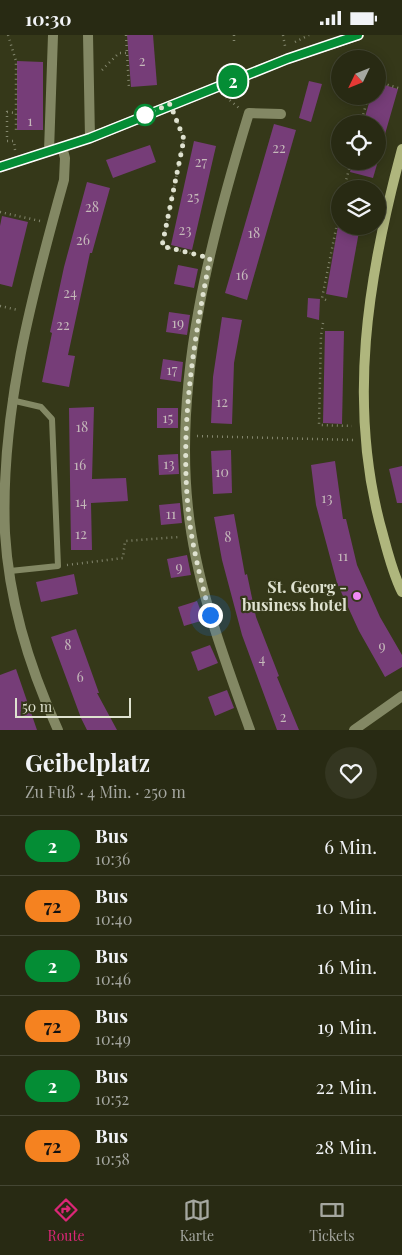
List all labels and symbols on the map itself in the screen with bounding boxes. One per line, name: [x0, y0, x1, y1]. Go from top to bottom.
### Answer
north arrow: [331, 50, 386, 105]
house number: 2: [139, 51, 146, 70]
line badge: 2: [217, 65, 249, 97]
unlabelled marker: [134, 104, 156, 126]
house number: 1: [27, 111, 33, 130]
house number: 22: [272, 138, 286, 157]
house number: 27: [195, 152, 208, 171]
house number: 25: [187, 187, 199, 206]
house number: 28: [85, 197, 99, 216]
house number: 23: [178, 220, 192, 239]
house number: 18: [248, 223, 260, 242]
house number: 26: [76, 230, 90, 249]
house number: 16: [236, 265, 248, 284]
house number: 24: [63, 283, 77, 302]
house number: 19: [172, 313, 184, 332]
house number: 22: [56, 315, 70, 334]
house number: 17: [167, 360, 178, 379]
house number: 12: [216, 392, 228, 411]
house number: 15: [163, 408, 174, 427]
house number: 18: [76, 417, 88, 436]
house number: 13: [163, 454, 175, 473]
house number: 16: [74, 455, 86, 474]
house number: 10: [215, 462, 229, 481]
house number: 13: [321, 488, 333, 507]
house number: 14: [75, 492, 87, 511]
house number: 11: [166, 504, 176, 523]
house number: 12: [75, 524, 87, 543]
house number: 8: [224, 527, 232, 546]
house number: 11: [338, 546, 348, 565]
house number: 9: [175, 557, 183, 576]
place label: St. Georg - business hotel: [242, 576, 347, 615]
marker: St. Georg - business hotel: [351, 590, 363, 602]
your location: [198, 603, 223, 628]
house number: 8: [64, 635, 72, 654]
house number: 9: [378, 636, 386, 655]
house number: 4: [259, 649, 266, 668]
house number: 6: [76, 667, 84, 686]
scale bar: [15, 695, 131, 718]
house number: 2: [280, 707, 287, 726]

